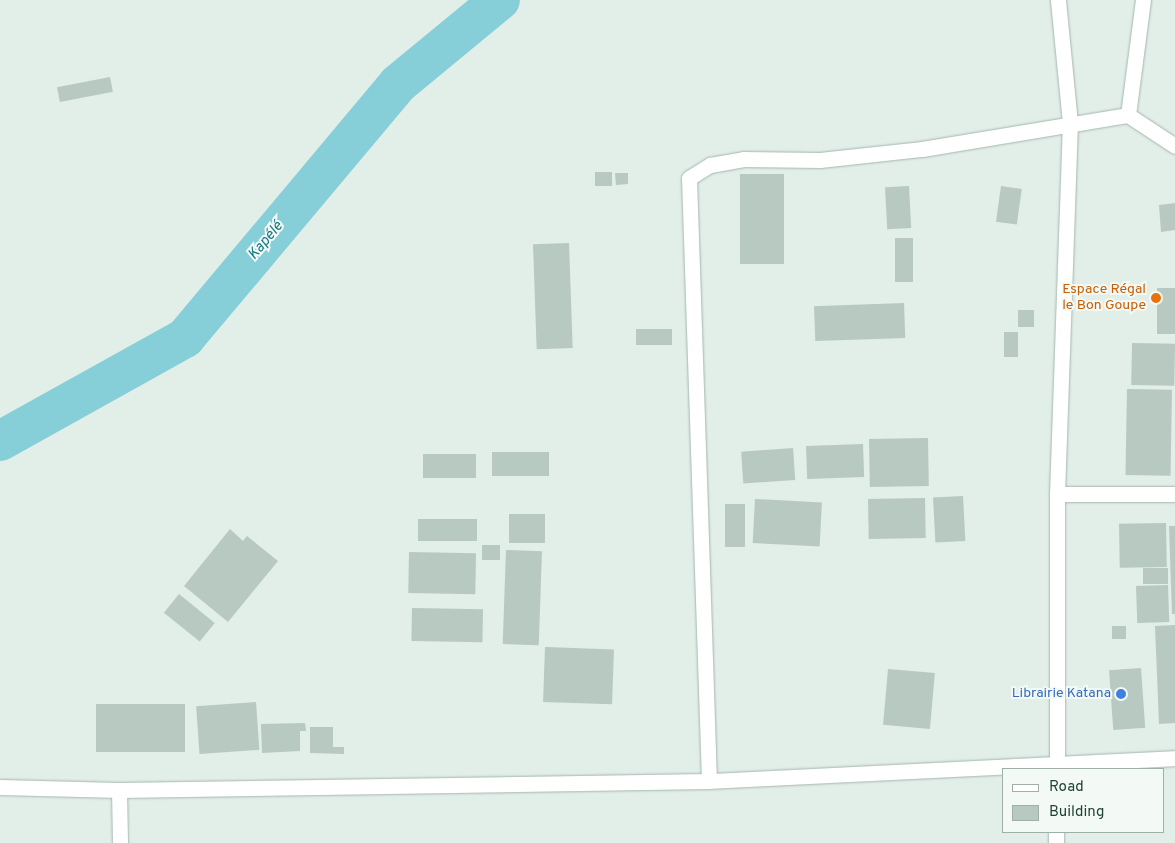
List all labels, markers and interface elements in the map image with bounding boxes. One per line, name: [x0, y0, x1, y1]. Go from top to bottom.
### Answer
water label: Kapélé: [245, 218, 287, 264]
place label: Espace Régal le Bon Goupe: [1062, 282, 1146, 314]
marker: Espace Régal le Bon Goupe: [1150, 292, 1162, 304]
place label: Librairie Katana: [1012, 686, 1111, 702]
marker: Librairie Katana: [1115, 688, 1127, 700]
legend: [1002, 768, 1165, 833]
text: Road: [1049, 778, 1084, 797]
text: Building: [1049, 803, 1104, 822]

